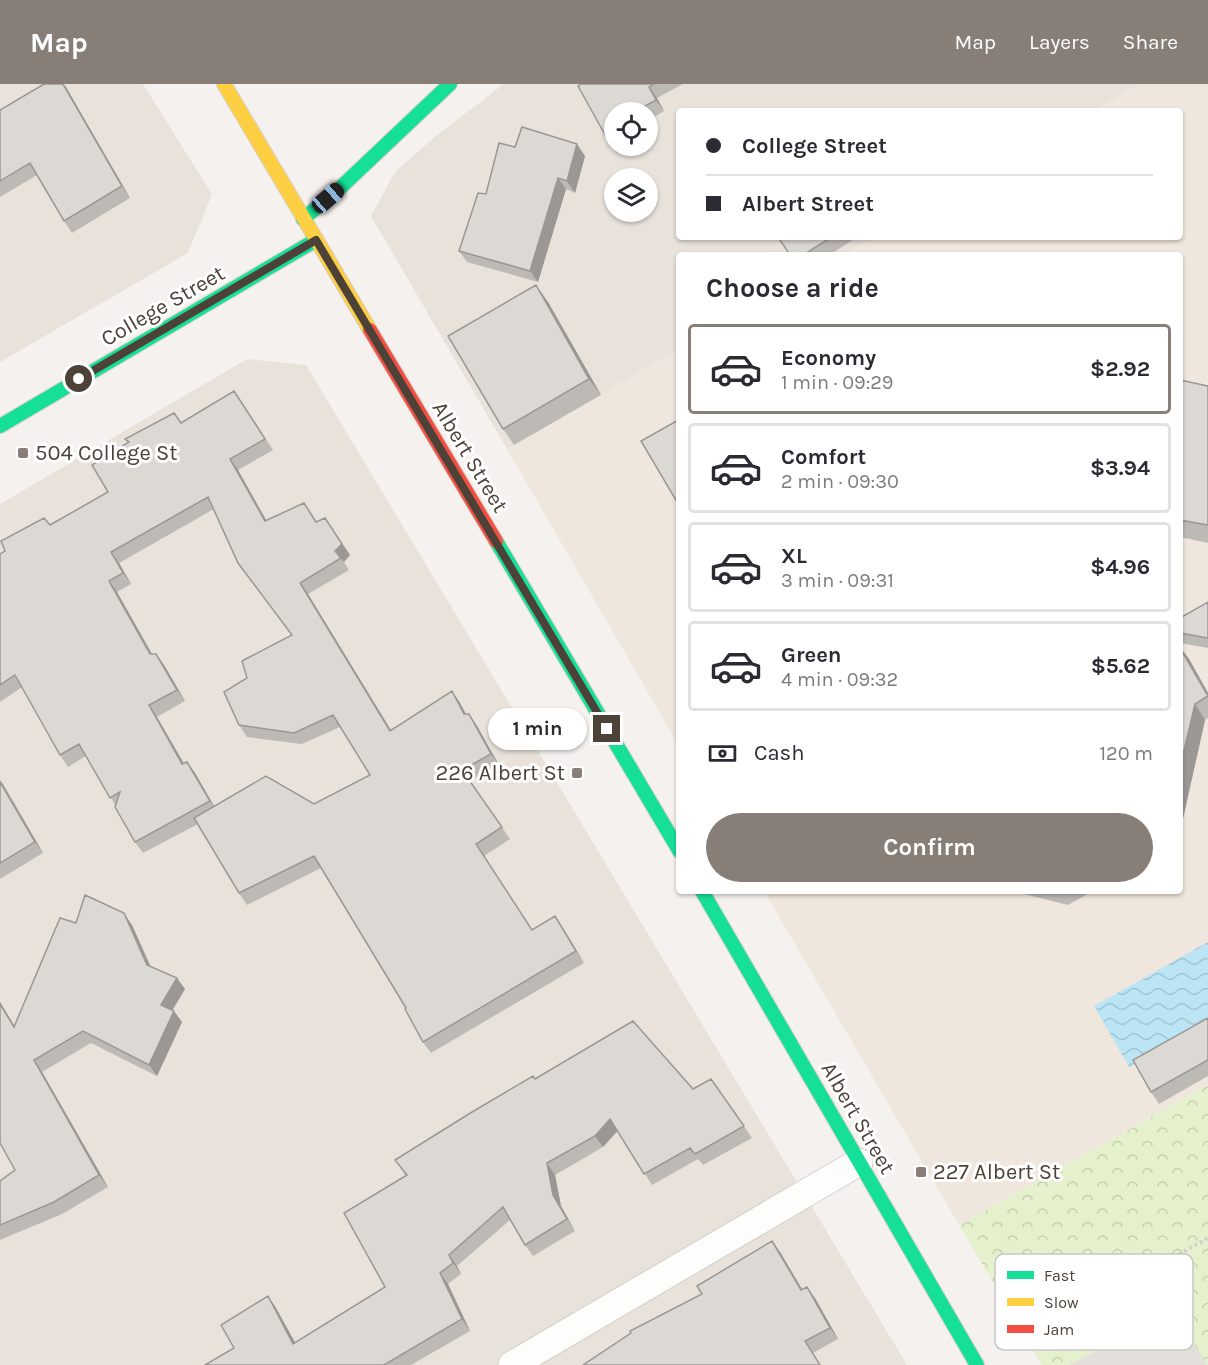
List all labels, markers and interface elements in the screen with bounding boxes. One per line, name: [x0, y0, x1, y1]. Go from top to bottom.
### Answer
text: Map: [30, 26, 88, 59]
text: Map: [954, 30, 996, 54]
text: Layers: [1029, 30, 1090, 54]
text: Share: [1123, 30, 1178, 54]
map controls: [604, 102, 658, 222]
button: locate: [604, 102, 658, 156]
text: College Street: [742, 133, 887, 159]
button: layers: [604, 168, 658, 222]
car: [309, 179, 347, 217]
text: Albert Street: [742, 191, 874, 217]
street label: College Street: [97, 260, 229, 352]
text: Choose a ride: [706, 272, 879, 304]
icon: car: [709, 342, 763, 396]
text: Economy: [781, 345, 876, 371]
text: $2.92: [1090, 356, 1150, 382]
route start: [65, 365, 92, 392]
text: 1 min · 09:29: [781, 371, 893, 394]
street label: Albert Street: [427, 397, 513, 517]
place label: 504 College St: [35, 440, 178, 466]
icon: car: [709, 441, 763, 495]
text: Comfort: [781, 444, 866, 470]
marker: 504 College St: [16, 446, 30, 460]
text: $3.94: [1090, 455, 1150, 481]
text: 2 min · 09:30: [781, 470, 899, 493]
icon: car: [709, 540, 763, 594]
text: XL: [781, 543, 807, 569]
text: $4.96: [1090, 554, 1150, 580]
text: 3 min · 09:31: [781, 569, 894, 592]
icon: car: [709, 639, 763, 693]
text: Green: [781, 642, 842, 668]
text: $5.62: [1091, 653, 1150, 679]
text: 4 min · 09:32: [781, 668, 898, 691]
callout: 1 min: [487, 708, 586, 750]
route end: [593, 715, 620, 742]
text: 1 min: [512, 717, 563, 740]
icon: cash: [706, 737, 739, 770]
text: Cash: [754, 740, 804, 766]
text: 120 m: [1099, 742, 1153, 765]
place label: 226 Albert St: [436, 760, 565, 786]
marker: 226 Albert St: [570, 766, 584, 780]
button: Confirm: [706, 813, 1153, 882]
street label: Albert Street: [815, 1057, 901, 1179]
place label: 227 Albert St: [933, 1159, 1060, 1185]
marker: 227 Albert St: [914, 1165, 928, 1179]
legend: [995, 1254, 1193, 1350]
text: Fast: [1044, 1266, 1075, 1285]
text: Slow: [1044, 1293, 1079, 1312]
text: Jam: [1044, 1320, 1074, 1339]

